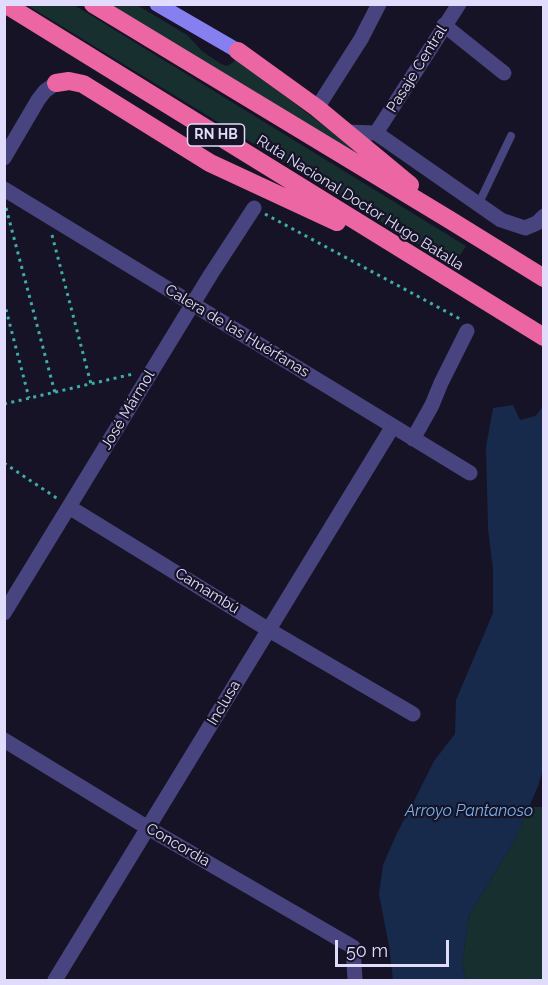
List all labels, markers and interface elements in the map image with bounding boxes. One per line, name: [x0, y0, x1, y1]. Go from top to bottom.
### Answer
street label: Pasaje Central: [383, 22, 451, 116]
road number: RN HB: [188, 124, 244, 146]
street label: Ruta Nacional Doctor Hugo Batalla: [253, 132, 467, 274]
street label: Calera de las Huérfanas: [162, 281, 312, 381]
street label: José Mármol: [97, 367, 159, 453]
street label: Camambú: [172, 564, 242, 618]
street label: Inclusa: [204, 677, 244, 729]
water label: Arroyo Pantanoso: [405, 801, 533, 821]
street label: Concordia: [143, 819, 213, 871]
scale bar: [338, 928, 452, 966]
text: 50 m: [346, 940, 388, 961]

